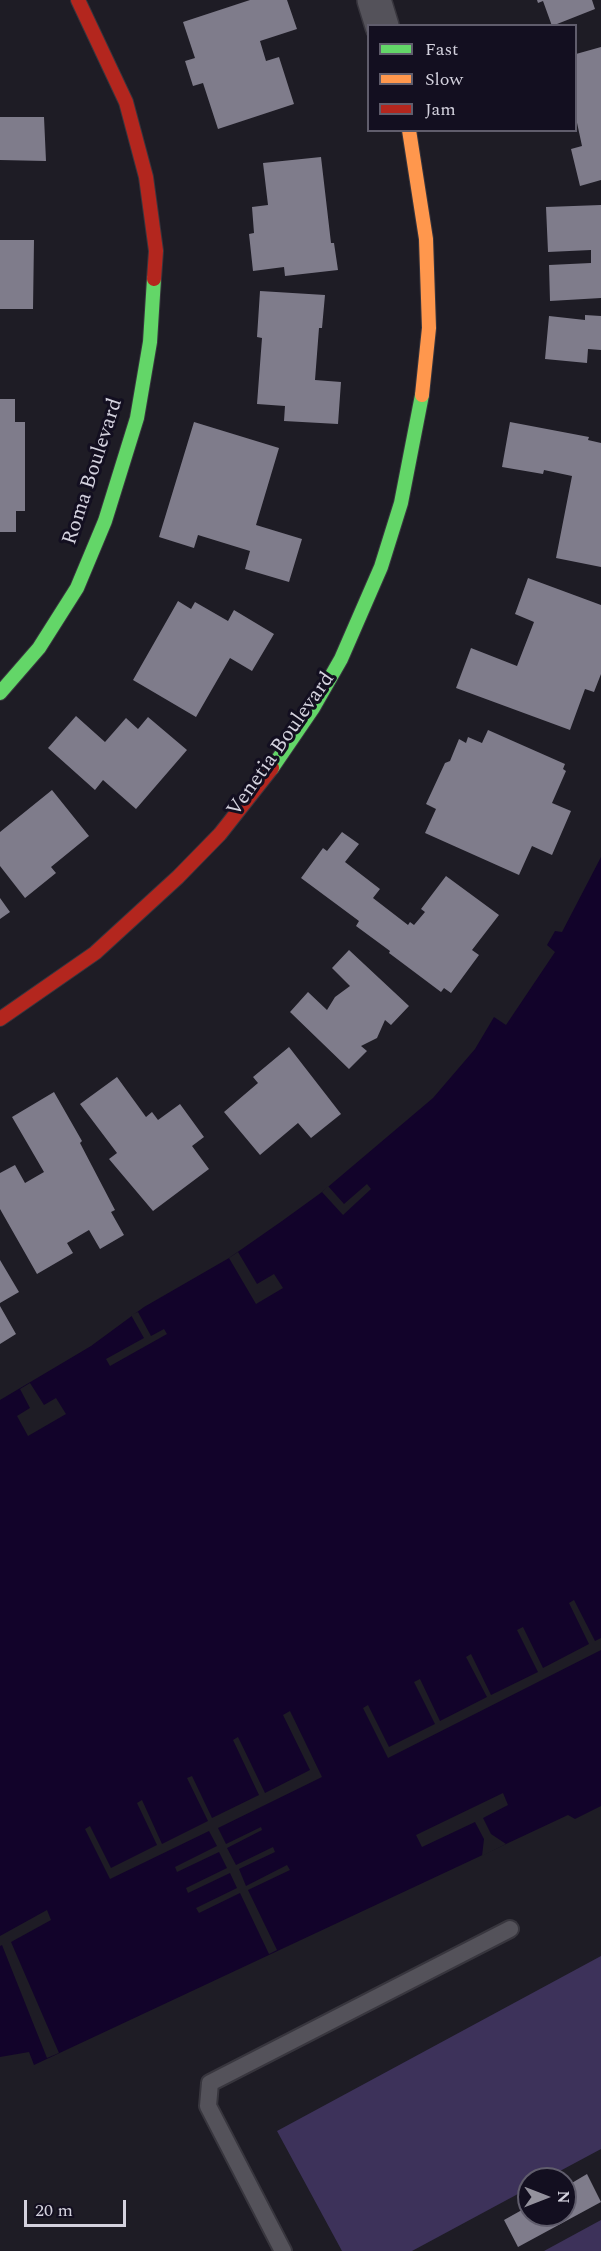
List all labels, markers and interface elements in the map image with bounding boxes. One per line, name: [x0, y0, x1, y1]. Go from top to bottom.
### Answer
legend: [367, 24, 577, 132]
text: Fast: [425, 36, 458, 63]
text: Slow: [425, 66, 463, 93]
text: Jam: [425, 96, 456, 123]
street label: Roma Boulevard: [58, 396, 130, 548]
street label: Venetia Boulevard: [223, 668, 341, 822]
north arrow: [517, 2167, 577, 2227]
scale bar: [27, 2188, 129, 2226]
text: N: [551, 2190, 575, 2204]
text: 20 m: [35, 2197, 73, 2224]

